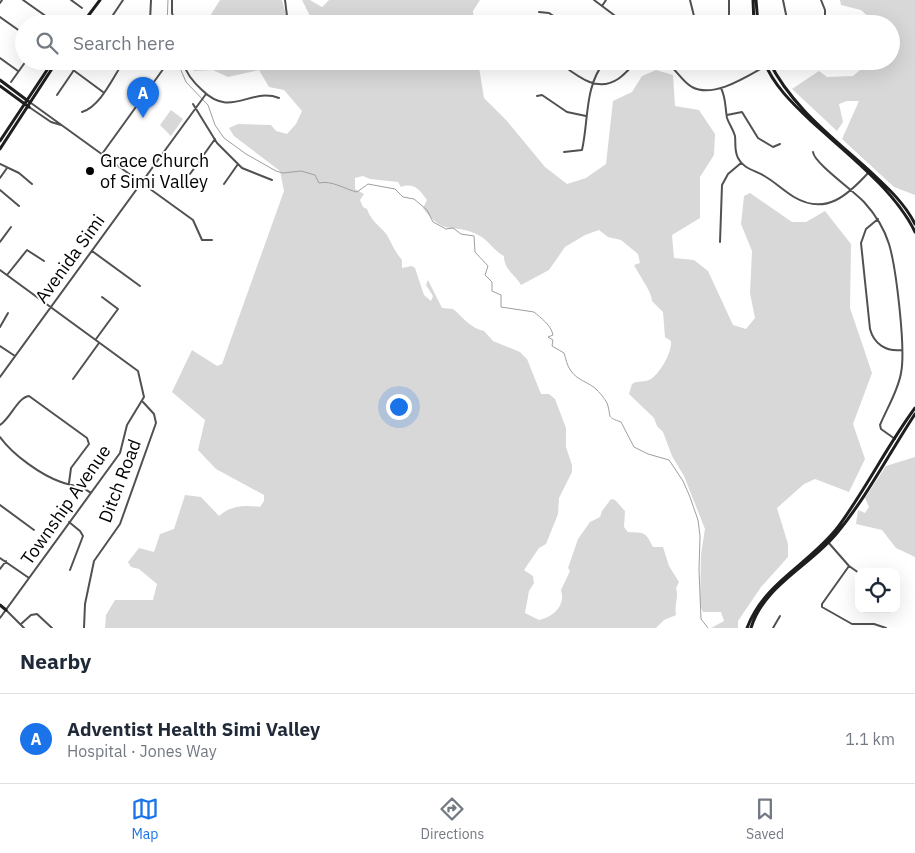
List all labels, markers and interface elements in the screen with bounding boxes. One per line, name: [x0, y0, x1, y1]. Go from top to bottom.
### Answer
search box: [15, 15, 900, 70]
icon: search: [33, 29, 61, 57]
text: Search here: [73, 31, 175, 55]
pin: A: [127, 77, 159, 118]
place label: Grace Church of Simi Valley: [100, 149, 209, 193]
marker: Grace Church of Simi Valley: [84, 165, 96, 177]
street label: Avenida Simi: [30, 210, 109, 308]
your location: [386, 394, 412, 420]
street label: Ditch Road: [93, 436, 146, 526]
street label: Township Avenue: [16, 440, 116, 569]
map controls: [855, 568, 900, 613]
button: locate: [855, 568, 900, 613]
text: Nearby: [20, 647, 91, 675]
text: Adventist Health Simi Valley: [67, 717, 320, 741]
text: A: [31, 729, 41, 749]
text: 1.1 km: [845, 729, 895, 749]
text: Hospital · Jones Way: [67, 741, 217, 761]
tab: Map: [131, 795, 159, 843]
tab: Directions: [421, 795, 484, 843]
tab: Saved: [746, 795, 784, 843]

